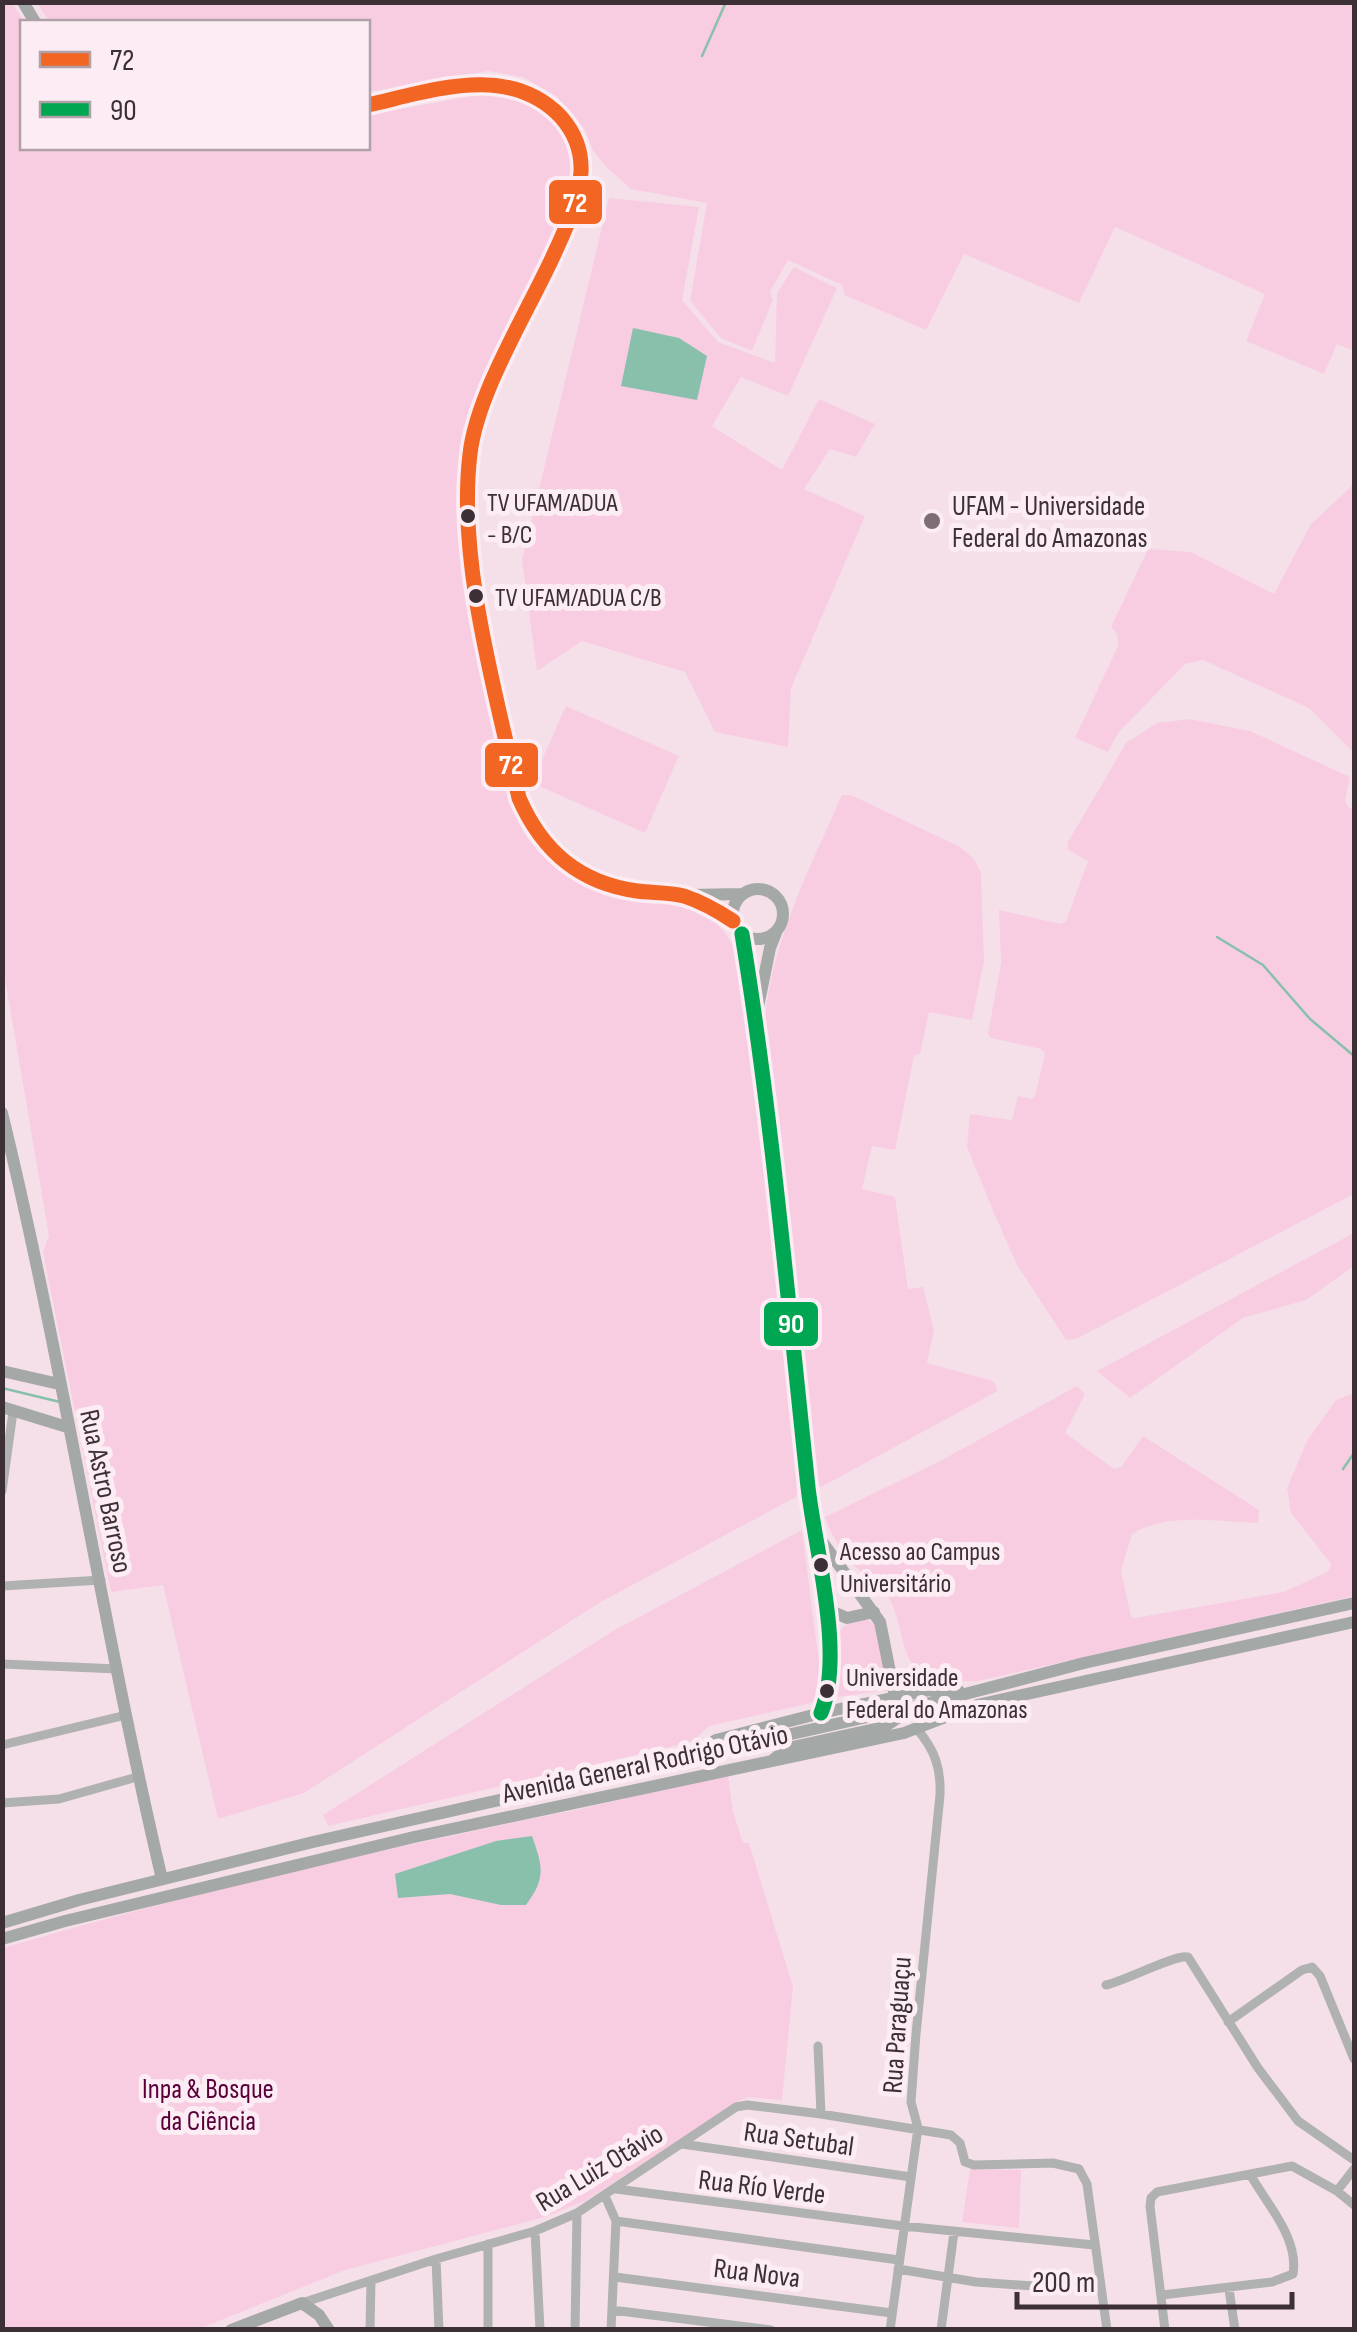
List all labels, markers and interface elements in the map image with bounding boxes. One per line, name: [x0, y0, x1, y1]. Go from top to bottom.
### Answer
legend: [20, 20, 370, 150]
text: 72: [110, 43, 134, 79]
text: 90: [110, 93, 137, 129]
line badge: 72: [547, 178, 604, 226]
text: 72: [563, 187, 587, 220]
place label: TV UFAM/ADUA - B/C: [487, 488, 618, 551]
place label: UFAM - Universidade Federal do Amazonas: [952, 490, 1148, 555]
marker: TV UFAM/ADUA - B/C: [458, 506, 478, 526]
marker: UFAM - Universidade Federal do Amazonas: [921, 510, 943, 532]
place label: TV UFAM/ADUA C/B: [495, 583, 662, 614]
marker: TV UFAM/ADUA C/B: [466, 586, 486, 606]
line badge: 72: [483, 741, 540, 789]
text: 72: [499, 749, 523, 782]
line badge: 90: [762, 1300, 820, 1348]
text: 90: [778, 1308, 804, 1341]
street label: Rua Astro Barroso: [72, 1406, 139, 1576]
place label: Acesso ao Campus Universitário: [839, 1537, 1000, 1600]
marker: Acesso ao Campus Universitário: [811, 1555, 831, 1575]
place label: Universidade Federal do Amazonas: [846, 1663, 1028, 1726]
marker: Universidade Federal do Amazonas: [817, 1681, 837, 1701]
street label: Avenida General Rodrigo Otávio: [499, 1718, 791, 1811]
street label: Rua Paraguaçu: [876, 1956, 919, 2095]
park label: Inpa & Bosque da Ciência: [142, 2073, 274, 2138]
street label: Rua Setubal: [742, 2115, 856, 2164]
street label: Rua Luiz Otávio: [530, 2118, 669, 2219]
street label: Rua Río Verde: [696, 2163, 827, 2212]
scale bar: [1017, 2247, 1292, 2309]
street label: Rua Nova: [712, 2252, 802, 2295]
text: 200 m: [1032, 2265, 1095, 2301]

